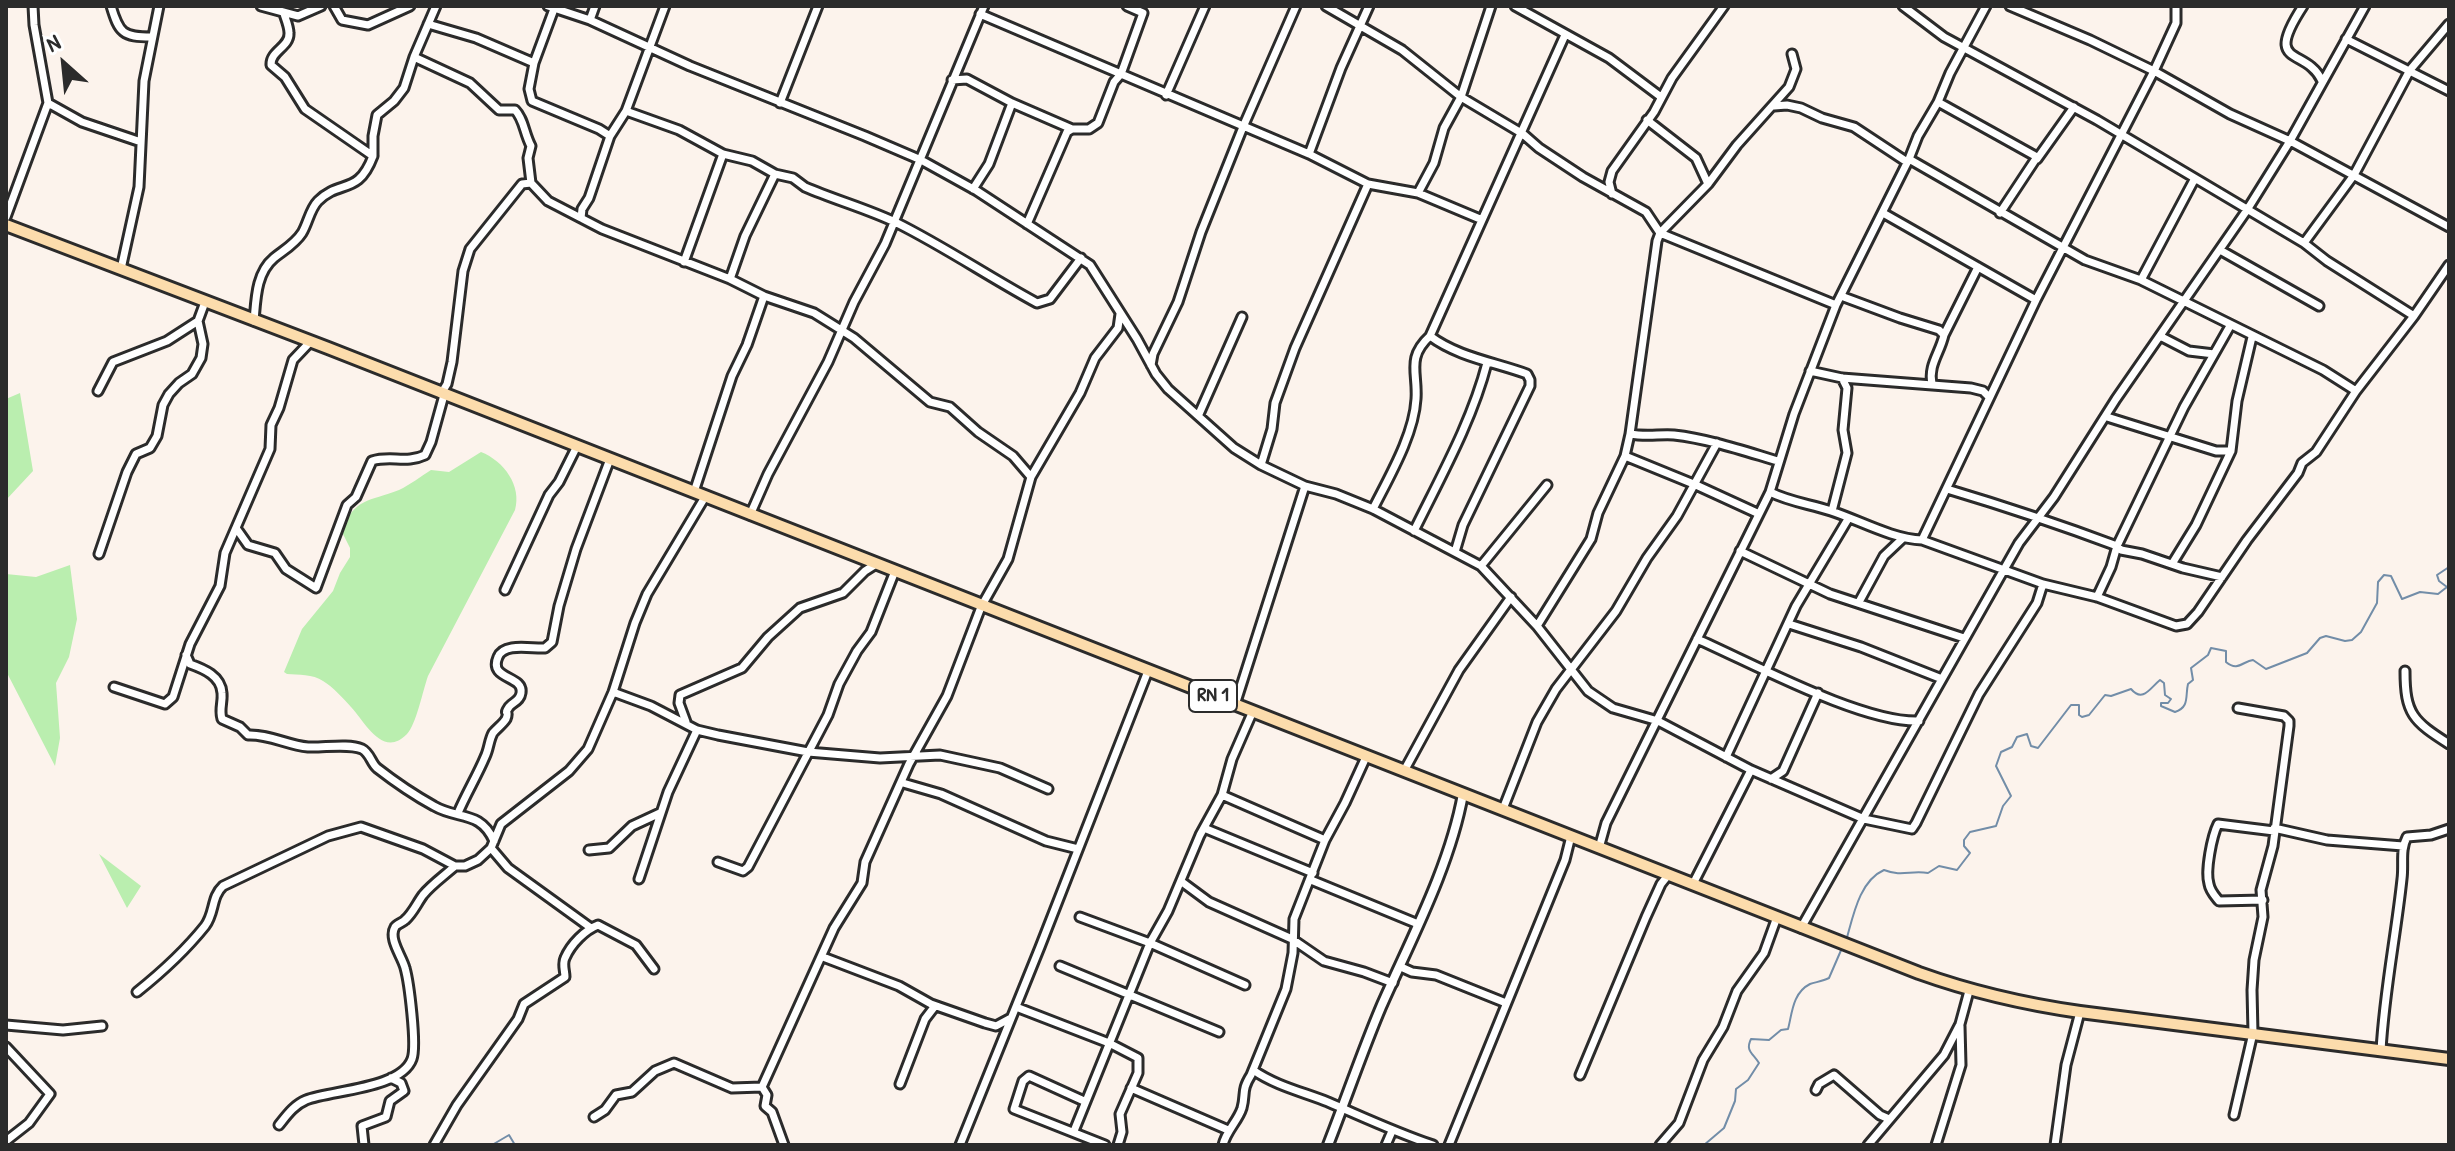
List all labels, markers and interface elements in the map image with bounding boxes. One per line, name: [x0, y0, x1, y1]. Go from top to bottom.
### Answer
north arrow: [24, 24, 104, 104]
text: N: [41, 27, 65, 59]
road number: RN 1: [1189, 680, 1237, 712]

